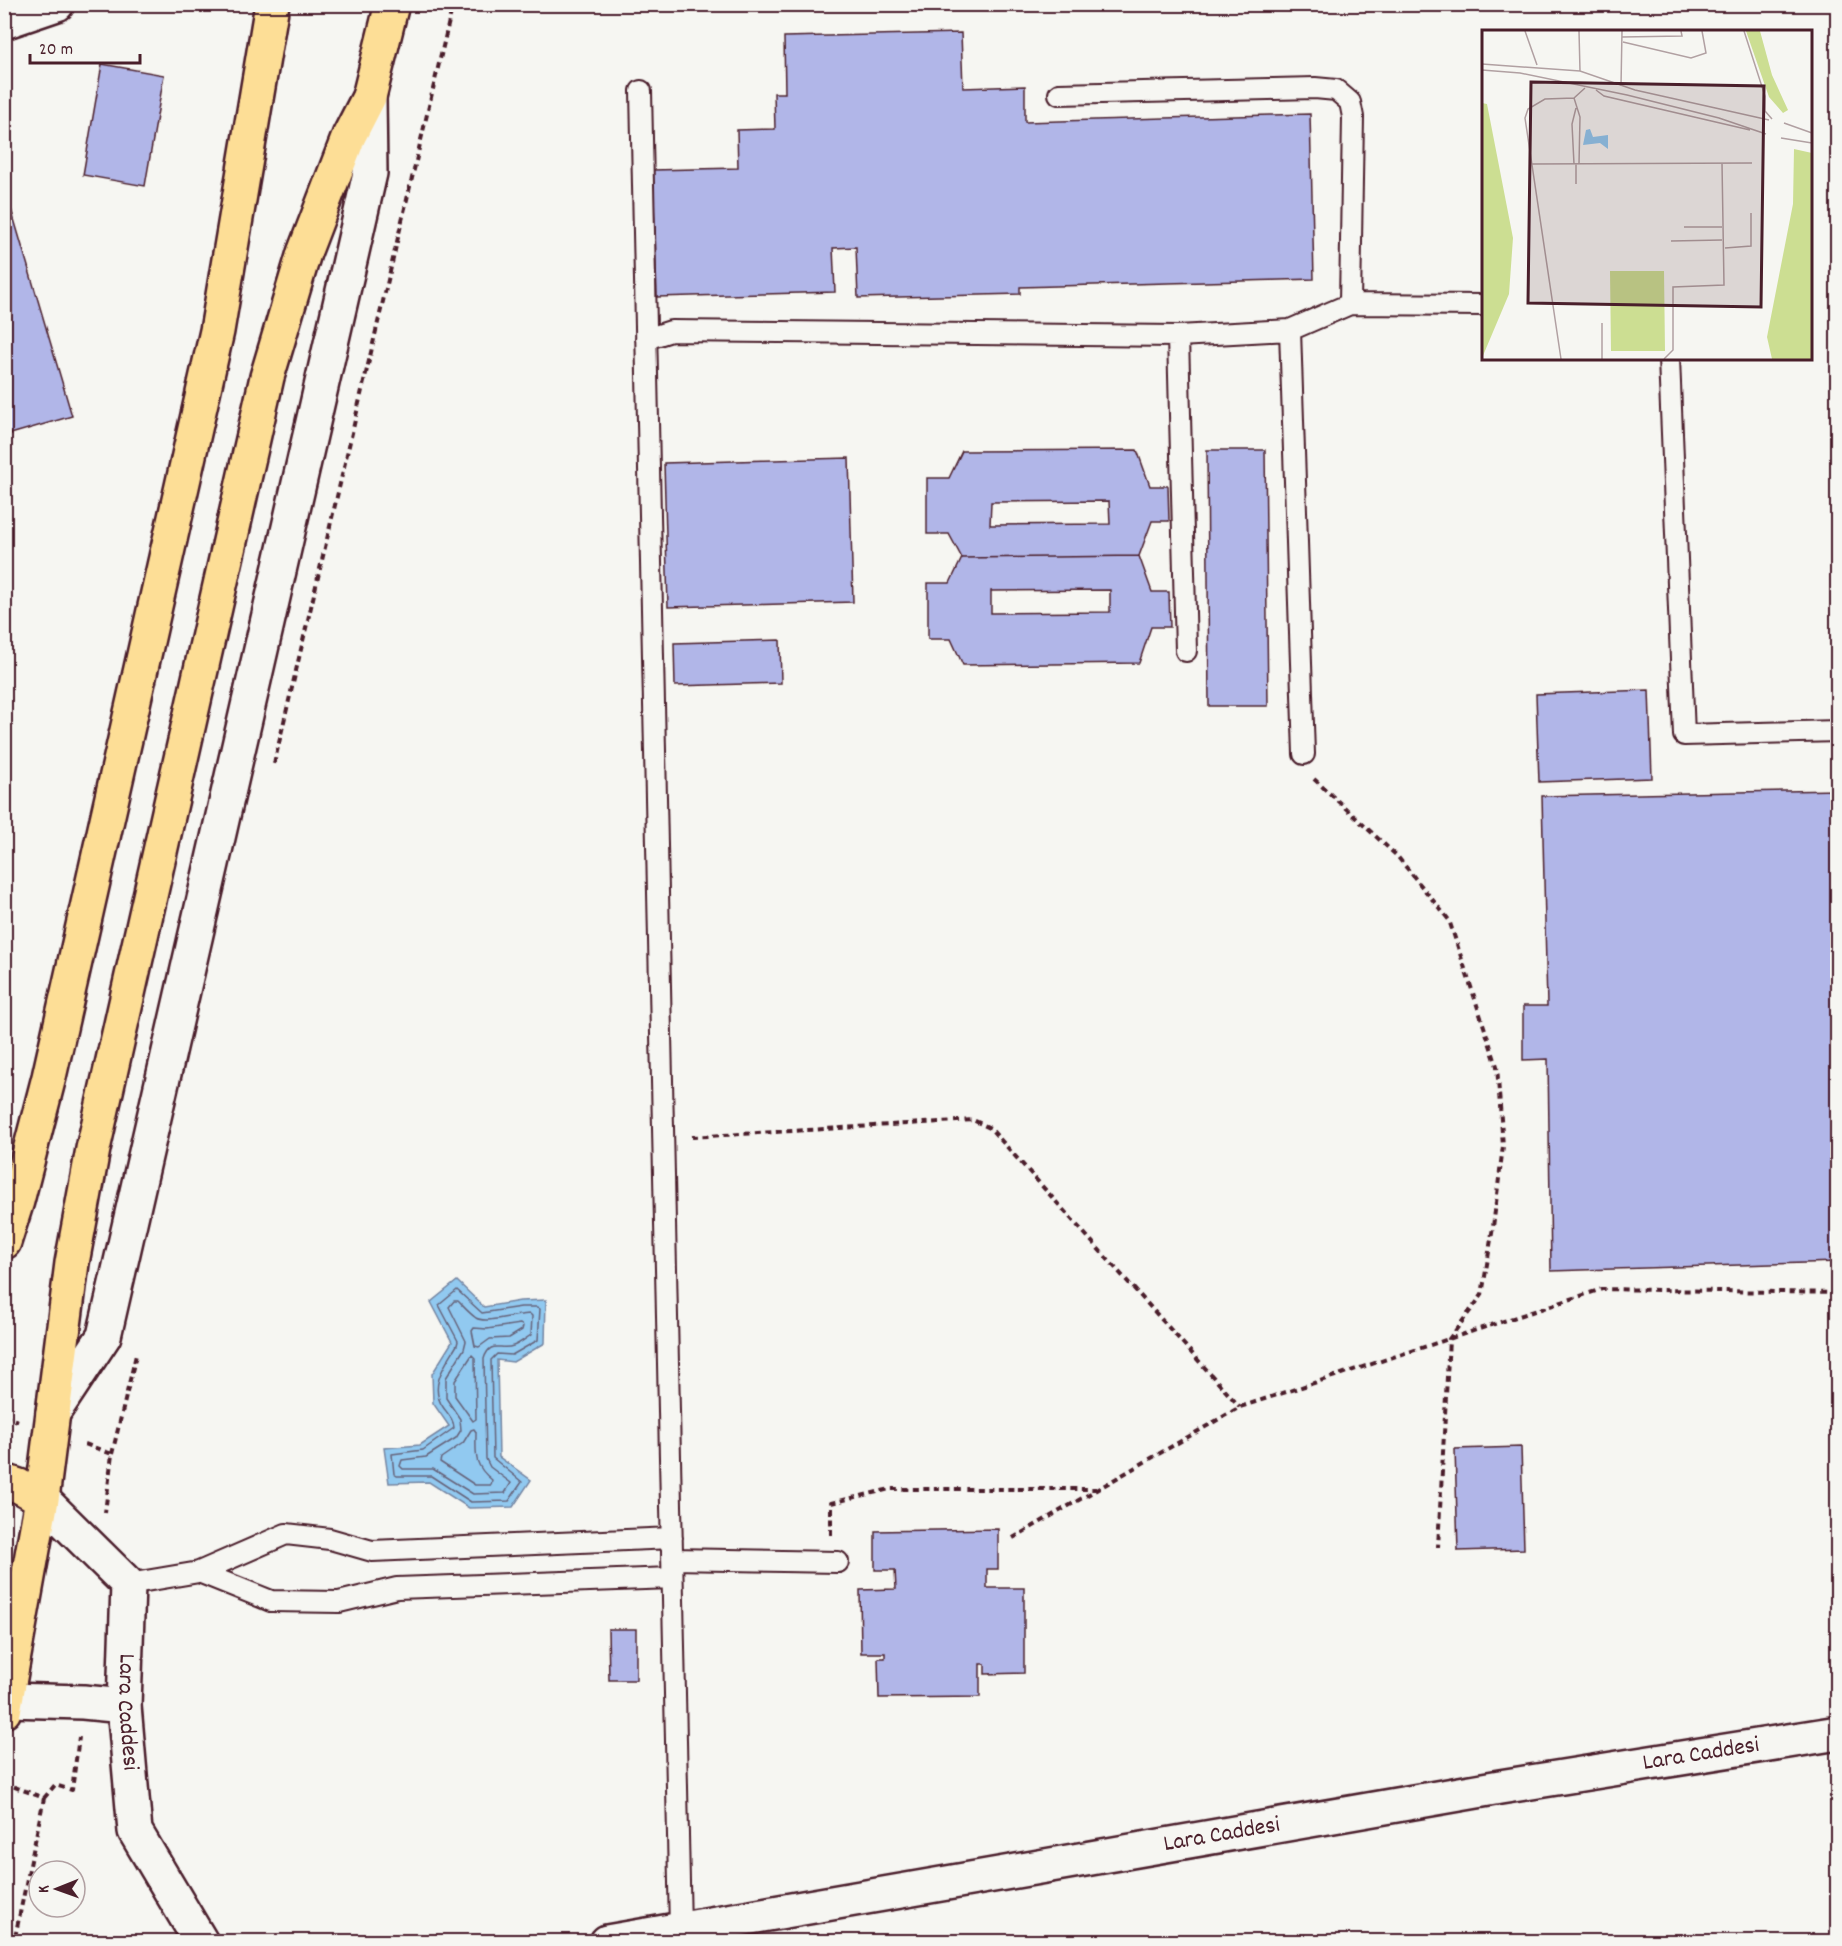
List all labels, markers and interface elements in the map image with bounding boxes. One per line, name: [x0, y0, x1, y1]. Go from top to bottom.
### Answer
scale bar: [30, 27, 140, 65]
inset map: [1482, 30, 1812, 360]
text: 20 m: [39, 38, 73, 63]
street label: Lara Caddesi: [107, 1653, 147, 1772]
street label: Lara Caddesi: [1640, 1729, 1762, 1781]
street label: Lara Caddesi: [1161, 1808, 1283, 1862]
north arrow: [27, 1859, 87, 1919]
text: K: [33, 1885, 56, 1893]

